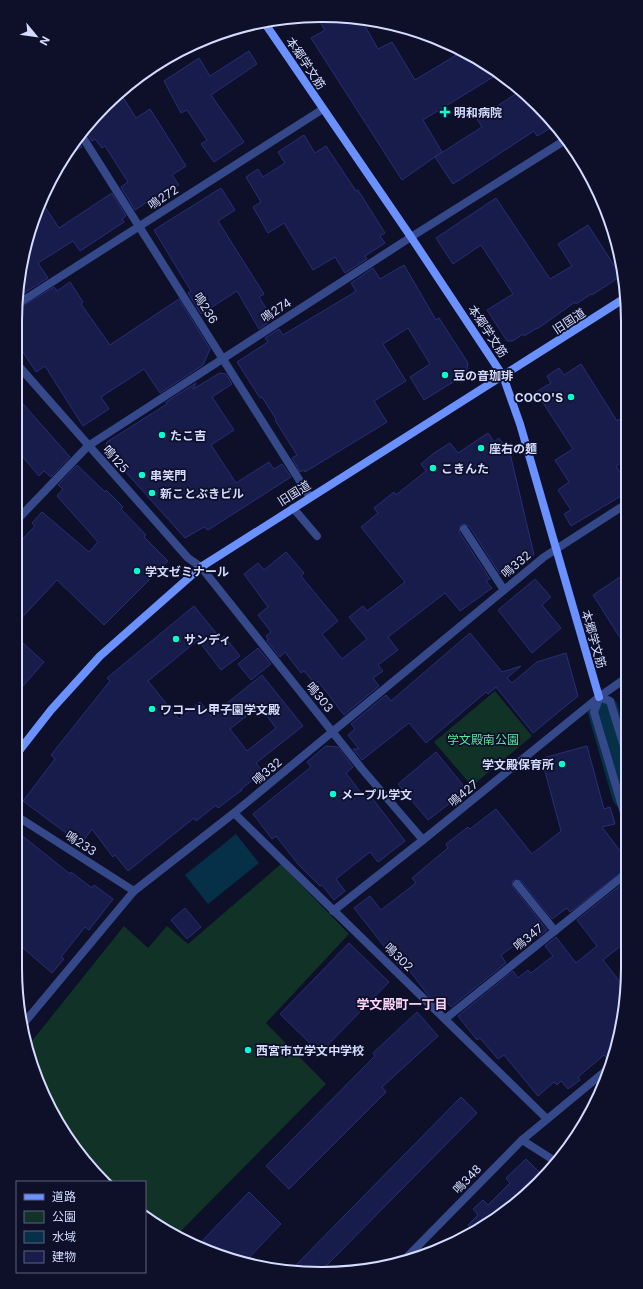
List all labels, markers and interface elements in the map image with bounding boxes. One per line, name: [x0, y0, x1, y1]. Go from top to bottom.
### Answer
north arrow: [16, 16, 56, 56]
text: N: [37, 34, 53, 48]
street label: 本郷学文筋: [283, 34, 329, 92]
place label: 明和病院: [454, 105, 502, 120]
marker: 明和病院: [439, 106, 451, 118]
street label: 鳴272: [145, 182, 181, 212]
street label: 鳴236: [191, 290, 221, 326]
street label: 鳴274: [258, 295, 294, 325]
street label: 本郷学文筋: [465, 302, 511, 360]
street label: 旧国道: [550, 305, 588, 337]
place label: 豆の音珈琲: [453, 368, 513, 383]
marker: 豆の音珈琲: [440, 370, 450, 380]
place label: COCO'S: [515, 390, 563, 405]
marker: COCO'S: [566, 392, 576, 402]
place label: たこ吉: [170, 428, 206, 443]
marker: たこ吉: [157, 430, 167, 440]
place label: 座右の麺: [489, 441, 537, 456]
street label: 鳴125: [100, 442, 132, 476]
marker: 座右の麺: [476, 443, 486, 453]
place label: こきんた: [441, 461, 489, 476]
marker: こきんた: [428, 463, 438, 473]
place label: 串笑門: [150, 468, 186, 483]
marker: 串笑門: [137, 470, 147, 480]
street label: 旧国道: [275, 477, 313, 509]
place label: 新ことぶきビル: [160, 486, 244, 501]
marker: 新ことぶきビル: [147, 488, 157, 498]
street label: 鳴332: [498, 547, 534, 581]
place label: 学文ゼミナール: [145, 564, 229, 579]
marker: 学文ゼミナール: [132, 566, 142, 576]
street label: 本郷学文筋: [579, 608, 609, 670]
place label: サンディ: [184, 632, 231, 647]
marker: サンディ: [171, 634, 181, 644]
street label: 鳴303: [303, 679, 337, 715]
place label: ワコーレ甲子園学文殿: [160, 702, 280, 717]
marker: ワコーレ甲子園学文殿: [147, 704, 157, 714]
park label: 学文殿南公園: [447, 732, 519, 747]
street label: 鳴332: [249, 754, 285, 788]
place label: 学文殿保育所: [482, 757, 554, 772]
marker: 学文殿保育所: [557, 759, 567, 769]
street label: 鳴427: [445, 776, 481, 809]
place label: メープル学文: [341, 787, 412, 802]
marker: メープル学文: [328, 789, 338, 799]
street label: 鳴233: [63, 827, 99, 859]
street label: 鳴347: [510, 920, 546, 954]
street label: 鳴302: [381, 940, 417, 974]
district label: 学文殿町一丁目: [356, 996, 448, 1012]
place label: 西宮市立学文中学校: [256, 1043, 364, 1058]
marker: 西宮市立学文中学校: [243, 1045, 253, 1055]
street label: 鳴348: [450, 1161, 484, 1197]
legend: [16, 1181, 146, 1273]
text: 道路: [52, 1189, 76, 1204]
text: 公園: [52, 1209, 76, 1224]
text: 水域: [52, 1229, 76, 1244]
text: 建物: [52, 1249, 76, 1264]

